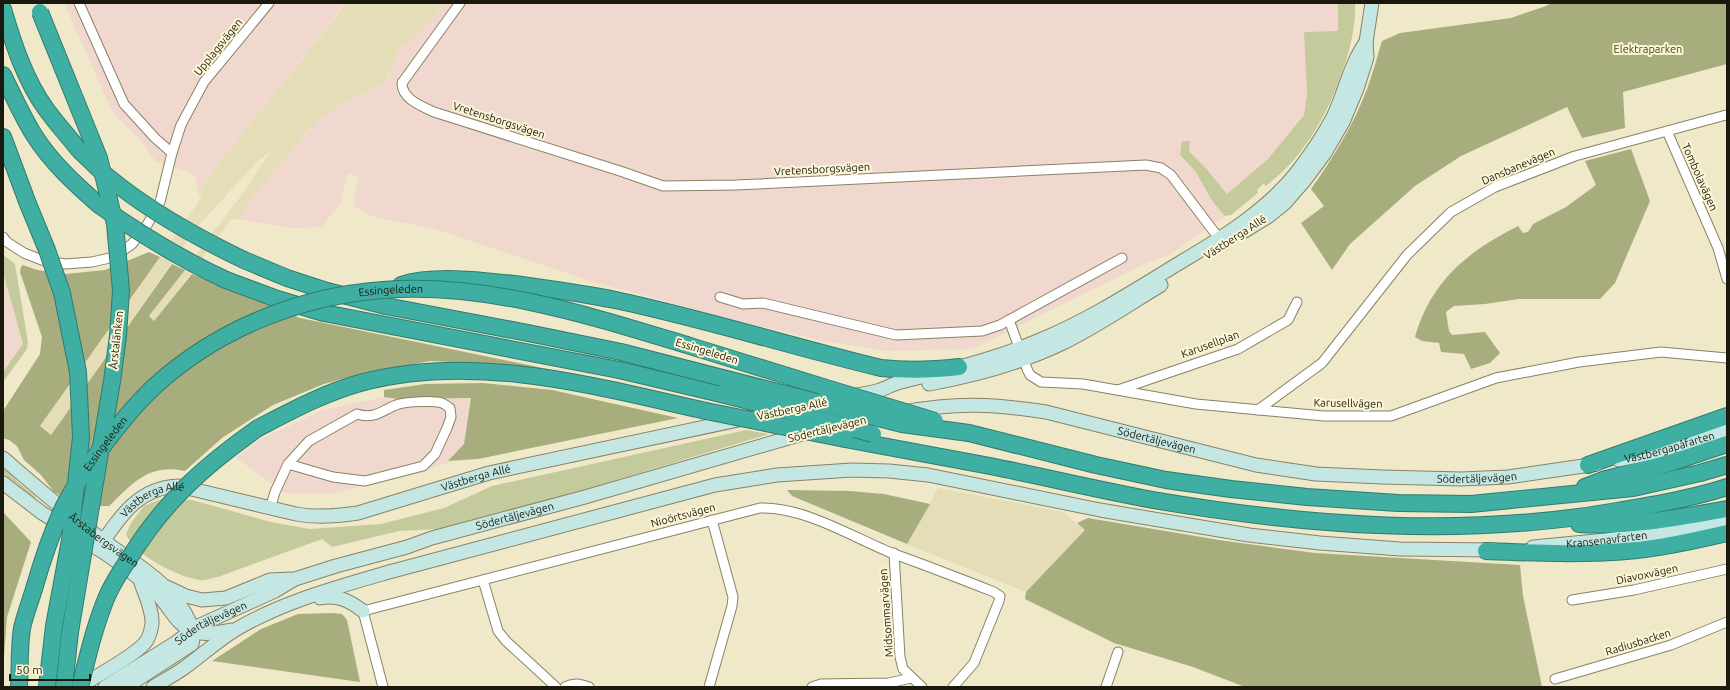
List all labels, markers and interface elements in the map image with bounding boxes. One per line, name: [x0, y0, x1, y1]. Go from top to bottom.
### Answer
street label: Upplagsvägen: [191, 16, 245, 78]
park label: Elektraparken: [1614, 43, 1682, 55]
street label: Vretensborgsvägen: [451, 99, 547, 141]
street label: Tombolavägen: [1680, 141, 1720, 213]
street label: Dansbanevägen: [1479, 145, 1557, 187]
street label: Vretensborgsvägen: [774, 160, 870, 178]
street label: Västberga Allé: [1202, 212, 1268, 262]
street label: Essingeleden: [358, 283, 423, 299]
street label: Årstalänken: [107, 310, 125, 370]
street label: Karusellplan: [1179, 328, 1241, 360]
street label: Essingeleden: [674, 336, 740, 366]
street label: Västberga Allé: [756, 396, 828, 422]
street label: Karusellvägen: [1313, 396, 1383, 410]
street label: Södertäljevägen: [787, 413, 867, 445]
street label: Essingeleden: [81, 414, 129, 473]
street label: Södertäljevägen: [1116, 424, 1197, 456]
street label: Västbergapåfarten: [1623, 429, 1716, 465]
street label: Västberga Allé: [440, 463, 512, 493]
street label: Södertäljevägen: [1437, 470, 1518, 485]
street label: Västberga Allé: [118, 480, 186, 520]
street label: Södertäljevägen: [475, 500, 555, 532]
street label: Nioörtsvägen: [649, 501, 717, 529]
street label: Årstabergsvägen: [67, 510, 141, 569]
street label: Kransenavfarten: [1565, 529, 1648, 550]
street label: Diavoxvägen: [1615, 562, 1679, 586]
street label: Midsommarvägen: [877, 568, 895, 658]
street label: Södertäljevägen: [172, 599, 249, 647]
street label: Radiusbacken: [1604, 626, 1672, 658]
scale bar: [10, 656, 90, 682]
text: 50 m: [16, 663, 43, 676]

